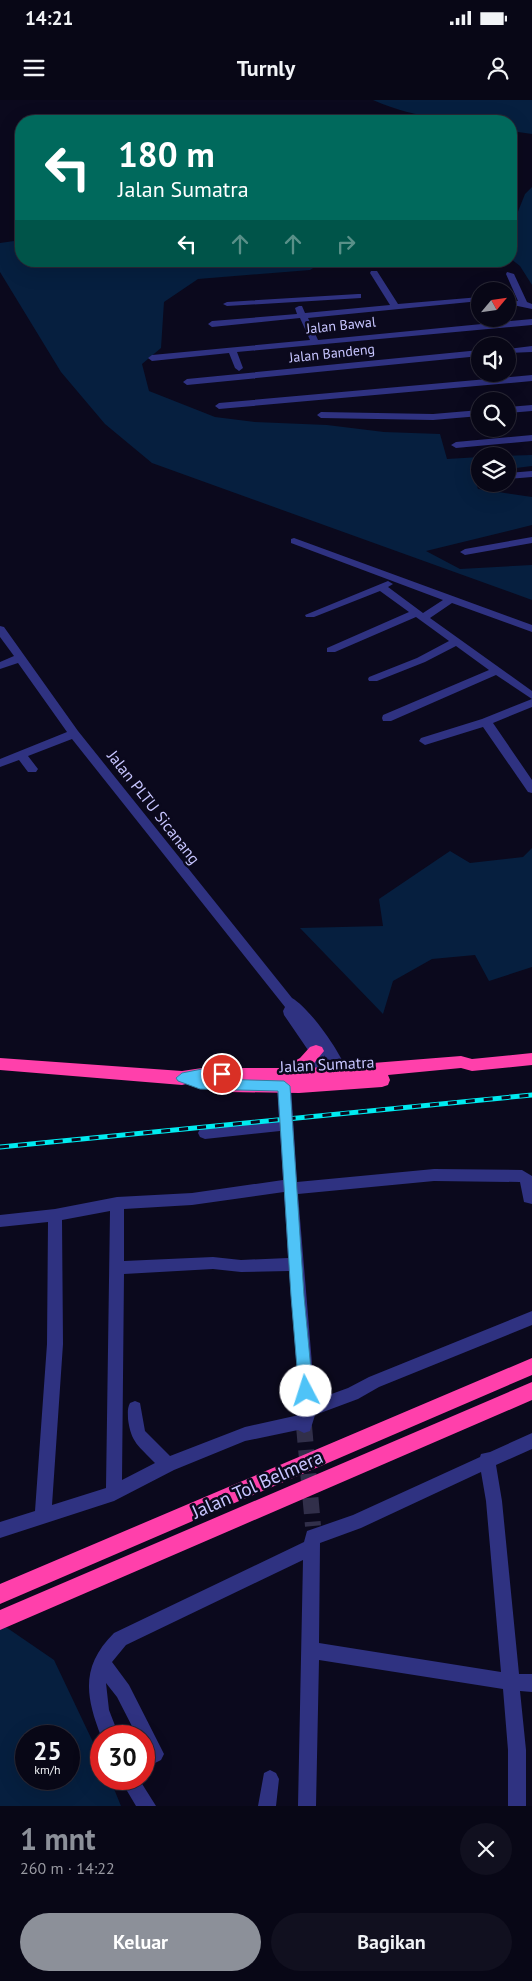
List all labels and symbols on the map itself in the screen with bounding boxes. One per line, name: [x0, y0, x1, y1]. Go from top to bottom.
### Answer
north arrow: [471, 282, 516, 328]
street label: Jalan Bawal: [304, 312, 377, 338]
street label: Jalan Bandeng: [287, 340, 376, 367]
street label: Jalan PLTU Sicanang: [103, 745, 205, 868]
street label: Jalan Sumatra: [278, 1052, 375, 1077]
pin: [201, 1053, 243, 1095]
position arrow: [279, 1364, 331, 1416]
street label: Jalan Tol Belmera: [187, 1444, 326, 1524]
speed limit sign: 30: [90, 1725, 155, 1790]

